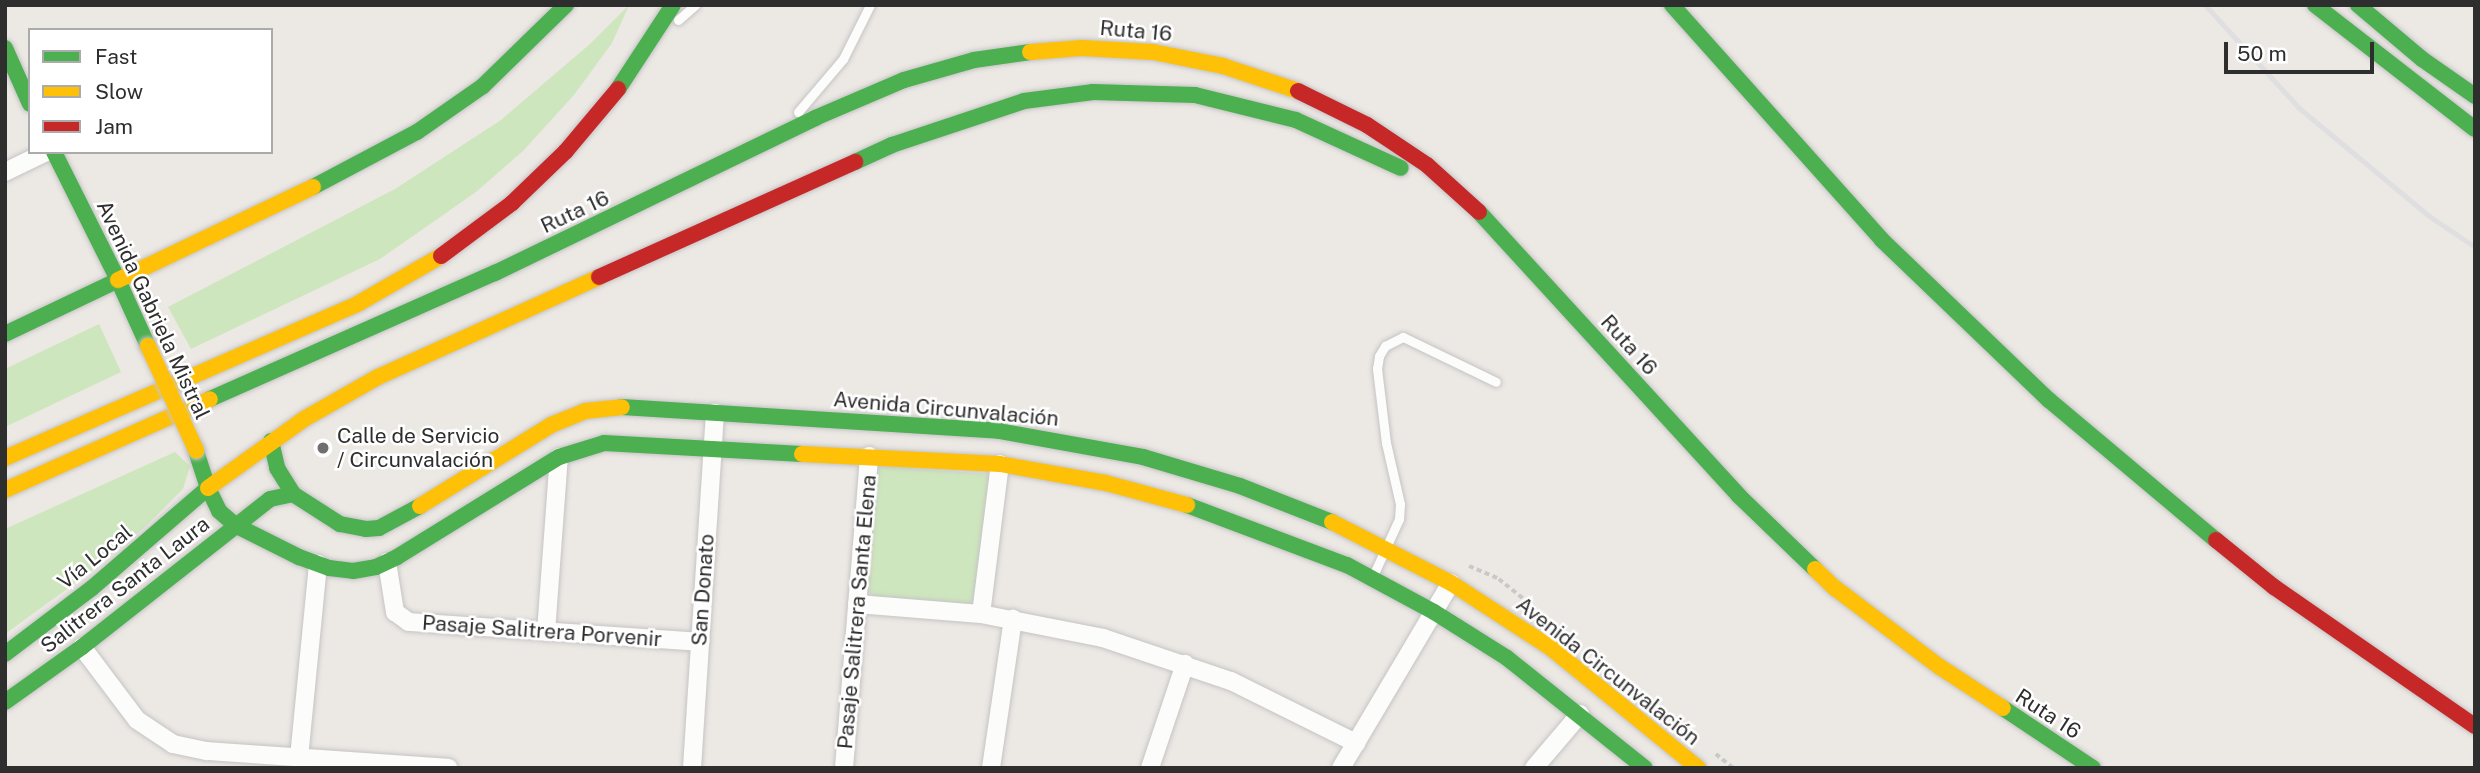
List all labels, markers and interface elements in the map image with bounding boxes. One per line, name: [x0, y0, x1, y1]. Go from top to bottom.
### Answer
street label: Ruta 16: [1099, 15, 1173, 47]
legend: [28, 28, 273, 154]
scale bar: [2228, 28, 2378, 72]
text: 50 m: [2237, 41, 2287, 66]
text: Fast: [95, 44, 137, 69]
text: Slow: [95, 79, 143, 104]
text: Jam: [95, 114, 133, 139]
street label: Ruta 16: [537, 185, 613, 239]
street label: Avenida Gabriela Mistral: [91, 197, 215, 423]
street label: Ruta 16: [1595, 310, 1663, 380]
street label: Avenida Circunvalación: [832, 387, 1060, 431]
place label: Calle de Servicio / Circunvalación: [337, 423, 500, 473]
marker: Calle de Servicio / Circunvalación: [315, 440, 331, 456]
street label: Pasaje Salitrera Santa Elena: [832, 474, 882, 750]
street label: Salitrera Santa Laura: [36, 511, 214, 659]
street label: Vía Local: [53, 519, 137, 595]
street label: San Donato: [687, 533, 719, 647]
street label: Avenida Circunvalación: [1511, 591, 1705, 751]
street label: Pasaje Salitrera Porvenir: [421, 610, 663, 652]
street label: Ruta 16: [2011, 684, 2085, 744]

